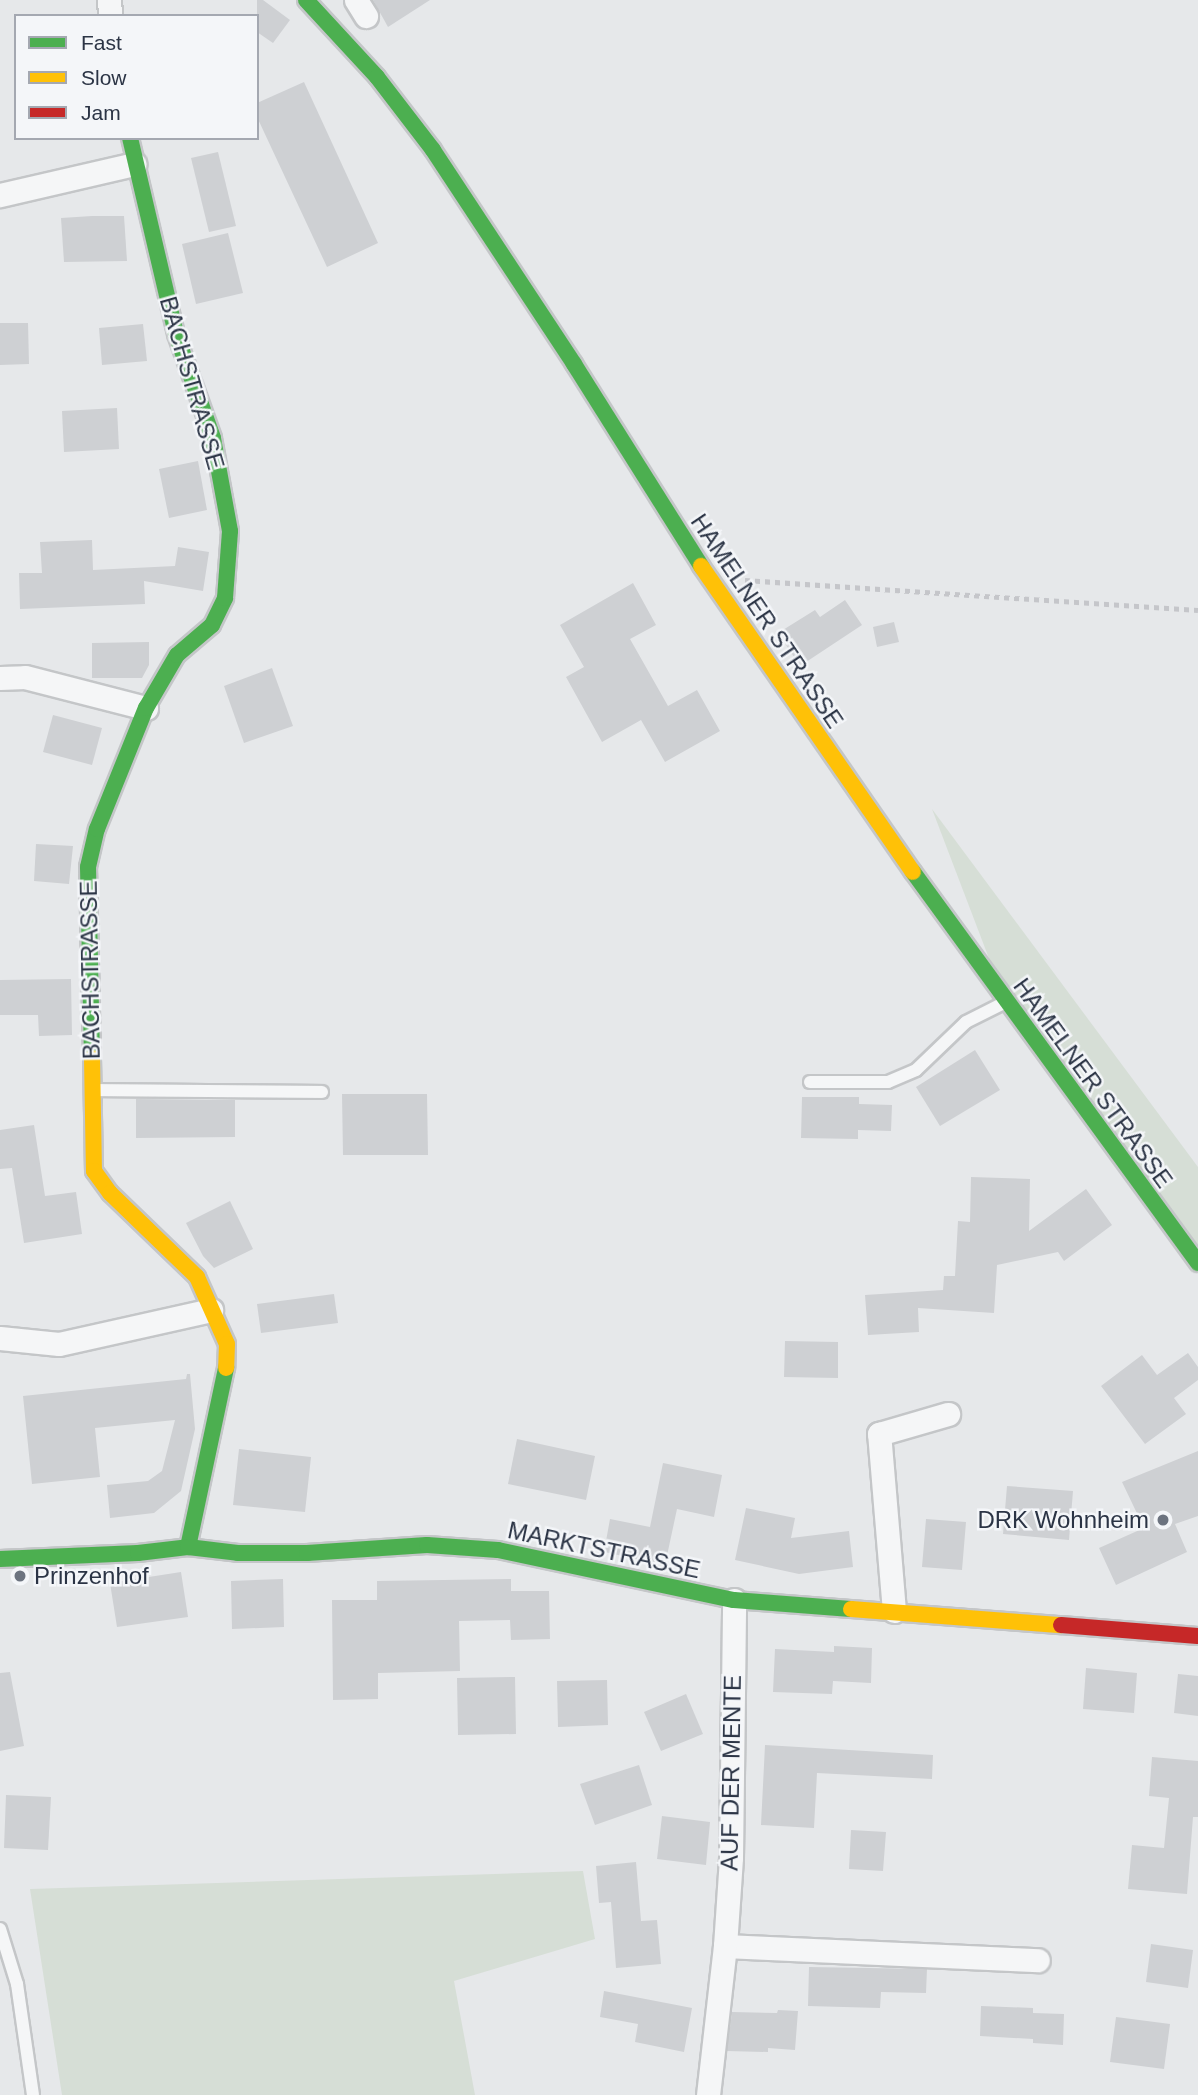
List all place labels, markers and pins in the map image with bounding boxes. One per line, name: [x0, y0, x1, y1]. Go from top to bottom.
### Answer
place label: DRK Wohnheim: [977, 1506, 1149, 1534]
marker: DRK Wohnheim: [1155, 1512, 1171, 1528]
place label: Prinzenhof: [34, 1562, 149, 1590]
marker: Prinzenhof: [12, 1568, 28, 1584]

